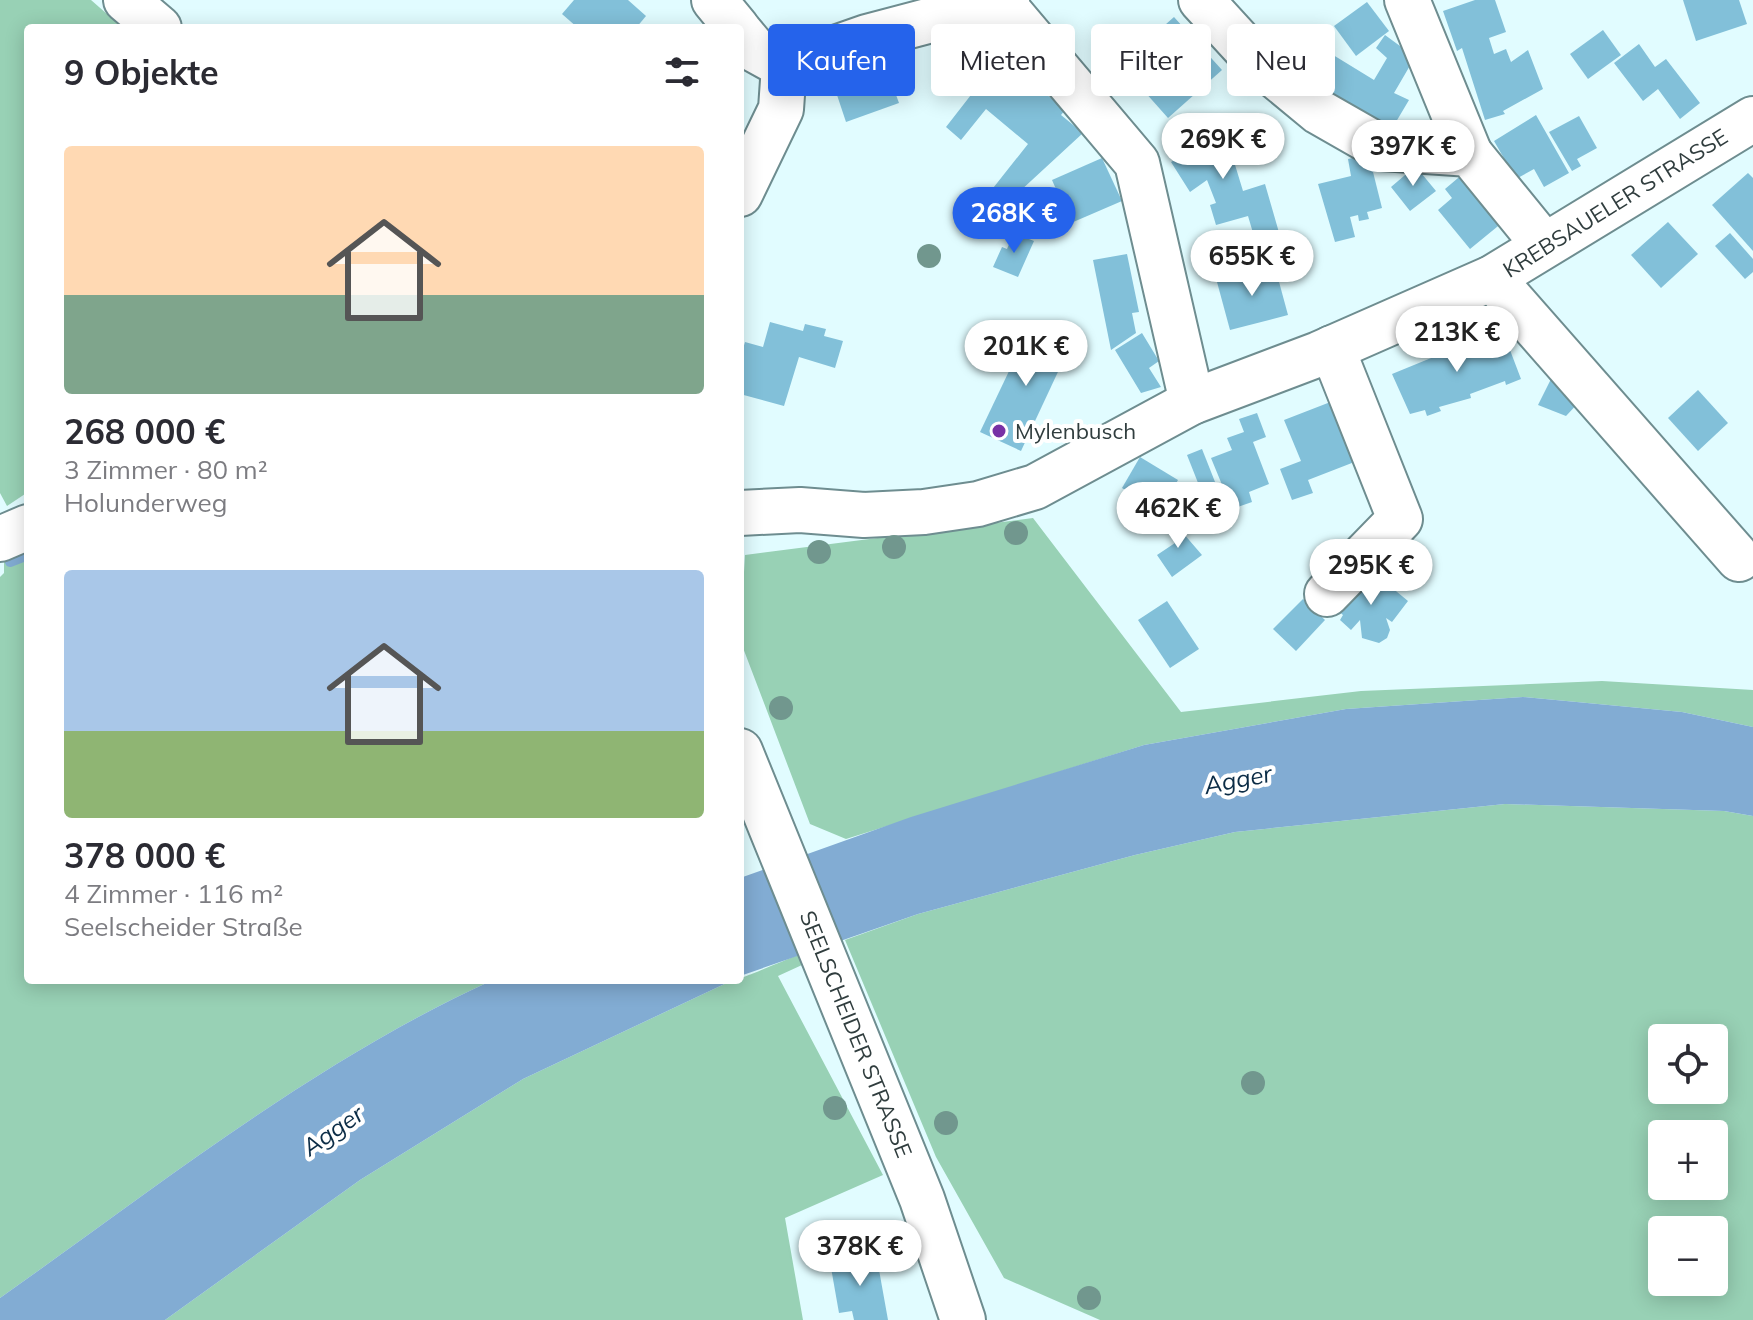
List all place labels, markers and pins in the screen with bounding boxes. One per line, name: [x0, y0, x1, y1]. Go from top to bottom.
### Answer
pin: 269K €: [1158, 113, 1288, 181]
pin: 397K €: [1348, 120, 1478, 188]
pin: 268K €: [949, 187, 1079, 255]
pin: 655K €: [1187, 230, 1317, 298]
pin: 213K €: [1392, 306, 1522, 374]
pin: 201K €: [961, 320, 1091, 388]
place label: Mylenbusch: [1015, 417, 1136, 445]
marker: Mylenbusch: [990, 422, 1008, 440]
pin: 462K €: [1113, 482, 1243, 550]
pin: 295K €: [1306, 539, 1436, 607]
pin: 378K €: [795, 1220, 925, 1288]

